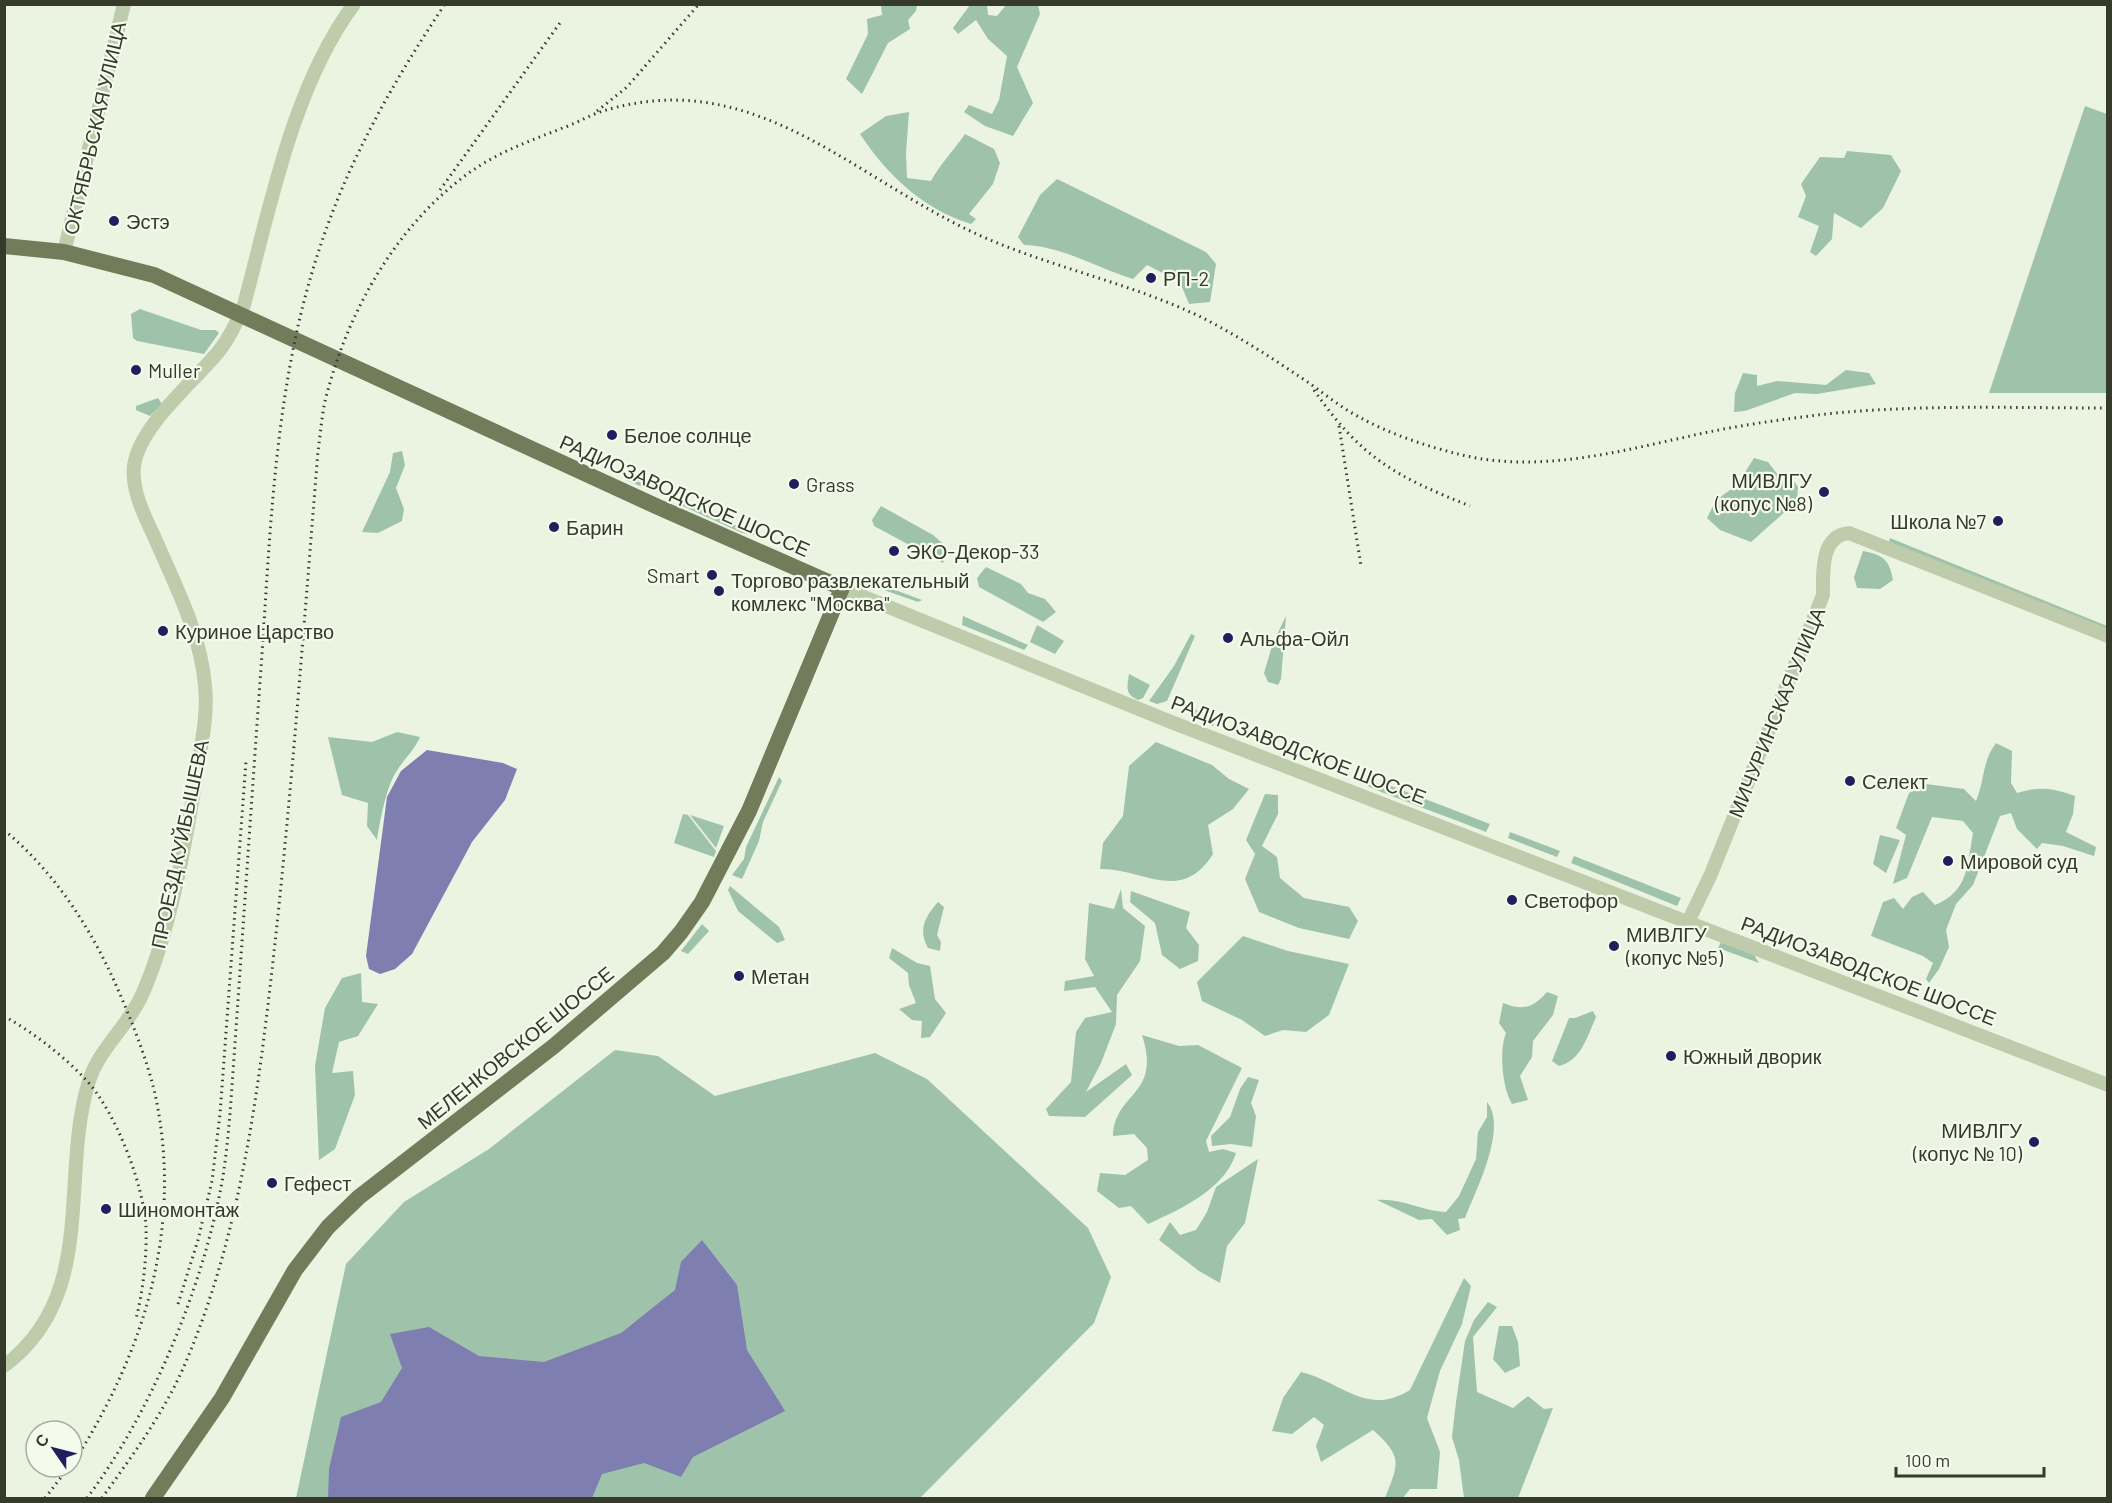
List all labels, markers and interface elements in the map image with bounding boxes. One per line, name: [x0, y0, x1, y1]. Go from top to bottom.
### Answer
street label: ОКТЯБРЬСКАЯ УЛИЦА: [58, 18, 130, 237]
place label: Эстэ: [126, 209, 170, 233]
marker: Эстэ: [107, 214, 121, 228]
place label: РП-2: [1163, 266, 1209, 290]
marker: РП-2: [1144, 271, 1158, 285]
place label: Muller: [148, 358, 200, 382]
marker: Muller: [129, 363, 143, 377]
place label: Белое солнце: [624, 423, 752, 447]
marker: Белое солнце: [605, 428, 619, 442]
street label: РАДИОЗАВОДСКОЕ ШОССЕ: [556, 429, 814, 561]
place label: МИВЛГУ (копус №8): [1714, 468, 1813, 515]
place label: Grass: [806, 472, 855, 496]
marker: Grass: [787, 477, 801, 491]
marker: МИВЛГУ (копус №8): [1817, 485, 1831, 499]
place label: Школа №7: [1890, 509, 1987, 533]
marker: Школа №7: [1991, 514, 2005, 528]
place label: Барин: [566, 515, 624, 539]
marker: Барин: [547, 520, 561, 534]
place label: ЭКО-Декор-33: [906, 539, 1040, 563]
marker: ЭКО-Декор-33: [887, 544, 901, 558]
place label: Smart: [647, 563, 700, 587]
marker: Smart: [705, 568, 719, 582]
place label: Торгово развлекательный комлекс "Москва": [731, 568, 970, 615]
marker: Торгово развлекательный комлекс "Москва": [712, 584, 726, 598]
street label: МИЧУРИНСКАЯ УЛИЦА: [1723, 603, 1829, 821]
place label: Куриное Царство: [175, 619, 334, 643]
marker: Куриное Царство: [156, 624, 170, 638]
place label: Альфа-Ойл: [1240, 626, 1349, 650]
marker: Альфа-Ойл: [1221, 631, 1235, 645]
street label: РАДИОЗАВОДСКОЕ ШОССЕ: [1168, 689, 1430, 809]
street label: ПРОЕЗД КУЙБЫШЕВА: [145, 737, 213, 951]
place label: Селект: [1862, 769, 1928, 793]
marker: Селект: [1843, 774, 1857, 788]
place label: Мировой суд: [1960, 849, 2078, 873]
marker: Мировой суд: [1941, 854, 1955, 868]
place label: Светофор: [1524, 888, 1618, 912]
marker: Светофор: [1505, 893, 1519, 907]
street label: РАДИОЗАВОДСКОЕ ШОССЕ: [1738, 910, 2000, 1030]
place label: МИВЛГУ (копус №5): [1625, 922, 1724, 969]
marker: МИВЛГУ (копус №5): [1607, 939, 1621, 953]
street label: МЕЛЕНКОВСКОЕ ШОССЕ: [412, 960, 618, 1134]
place label: Метан: [751, 964, 809, 988]
marker: Метан: [732, 969, 746, 983]
place label: Южный дворик: [1683, 1044, 1822, 1068]
marker: Южный дворик: [1664, 1049, 1678, 1063]
place label: МИВЛГУ (копус № 10): [1912, 1118, 2023, 1165]
marker: МИВЛГУ (копус № 10): [2027, 1135, 2041, 1149]
place label: Гефест: [284, 1171, 351, 1195]
marker: Гефест: [265, 1176, 279, 1190]
place label: Шиномонтаж: [118, 1197, 240, 1221]
marker: Шиномонтаж: [99, 1202, 113, 1216]
north arrow: [24, 1419, 84, 1479]
text: С: [30, 1430, 53, 1450]
scale bar: [1896, 1440, 2044, 1478]
text: 100 m: [1905, 1449, 1950, 1471]

